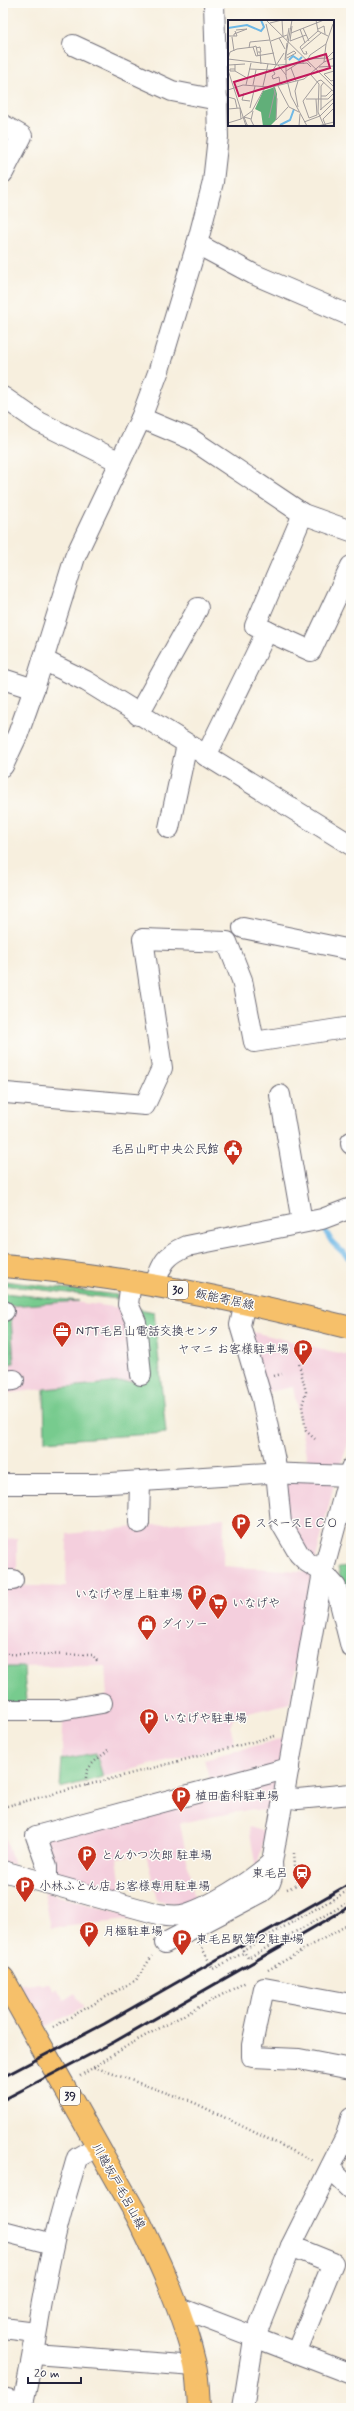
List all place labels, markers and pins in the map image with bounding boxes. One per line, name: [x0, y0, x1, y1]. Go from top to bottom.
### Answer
public building icon: 毛呂山町中央公民館: [222, 1138, 244, 1166]
place label: 毛呂山町中央公民館: [111, 1142, 219, 1158]
office icon: NTT毛呂山電話交換センタ: [51, 1320, 73, 1348]
place label: NTT毛呂山電話交換センタ: [76, 1324, 219, 1340]
parking icon: ヤマニ お客様駐車場: [292, 1338, 314, 1366]
place label: ヤマニ お客様駐車場: [178, 1342, 289, 1358]
parking icon: スペースＥＣＯ: [230, 1512, 252, 1540]
place label: スペースＥＣＯ: [255, 1516, 338, 1532]
parking icon: いなげや屋上駐車場: [186, 1583, 208, 1611]
place label: いなげや屋上駐車場: [75, 1587, 183, 1603]
supermarket icon: いなげや: [207, 1592, 229, 1620]
place label: いなげや: [232, 1596, 280, 1612]
shop icon: ダイソー: [136, 1613, 158, 1641]
place label: ダイソー: [161, 1617, 208, 1633]
parking icon: いなげや駐車場: [138, 1707, 160, 1735]
place label: いなげや駐車場: [163, 1711, 247, 1727]
parking icon: 植田歯科駐車場: [170, 1785, 192, 1813]
place label: 植田歯科駐車場: [195, 1789, 279, 1805]
parking icon: とんかつ次郎 駐車場: [76, 1844, 98, 1872]
place label: とんかつ次郎 駐車場: [101, 1848, 212, 1864]
station icon: 東毛呂: [291, 1862, 313, 1890]
place label: 東毛呂: [252, 1866, 288, 1882]
parking icon: 小林ふとん店 お客様専用駐車場: [14, 1875, 36, 1903]
place label: 小林ふとん店 お客様専用駐車場: [39, 1879, 210, 1895]
parking icon: 月極駐車場: [78, 1920, 100, 1948]
place label: 月極駐車場: [103, 1924, 163, 1940]
parking icon: 東毛呂駅第２駐車場: [171, 1928, 193, 1956]
place label: 東毛呂駅第２駐車場: [196, 1932, 304, 1948]

